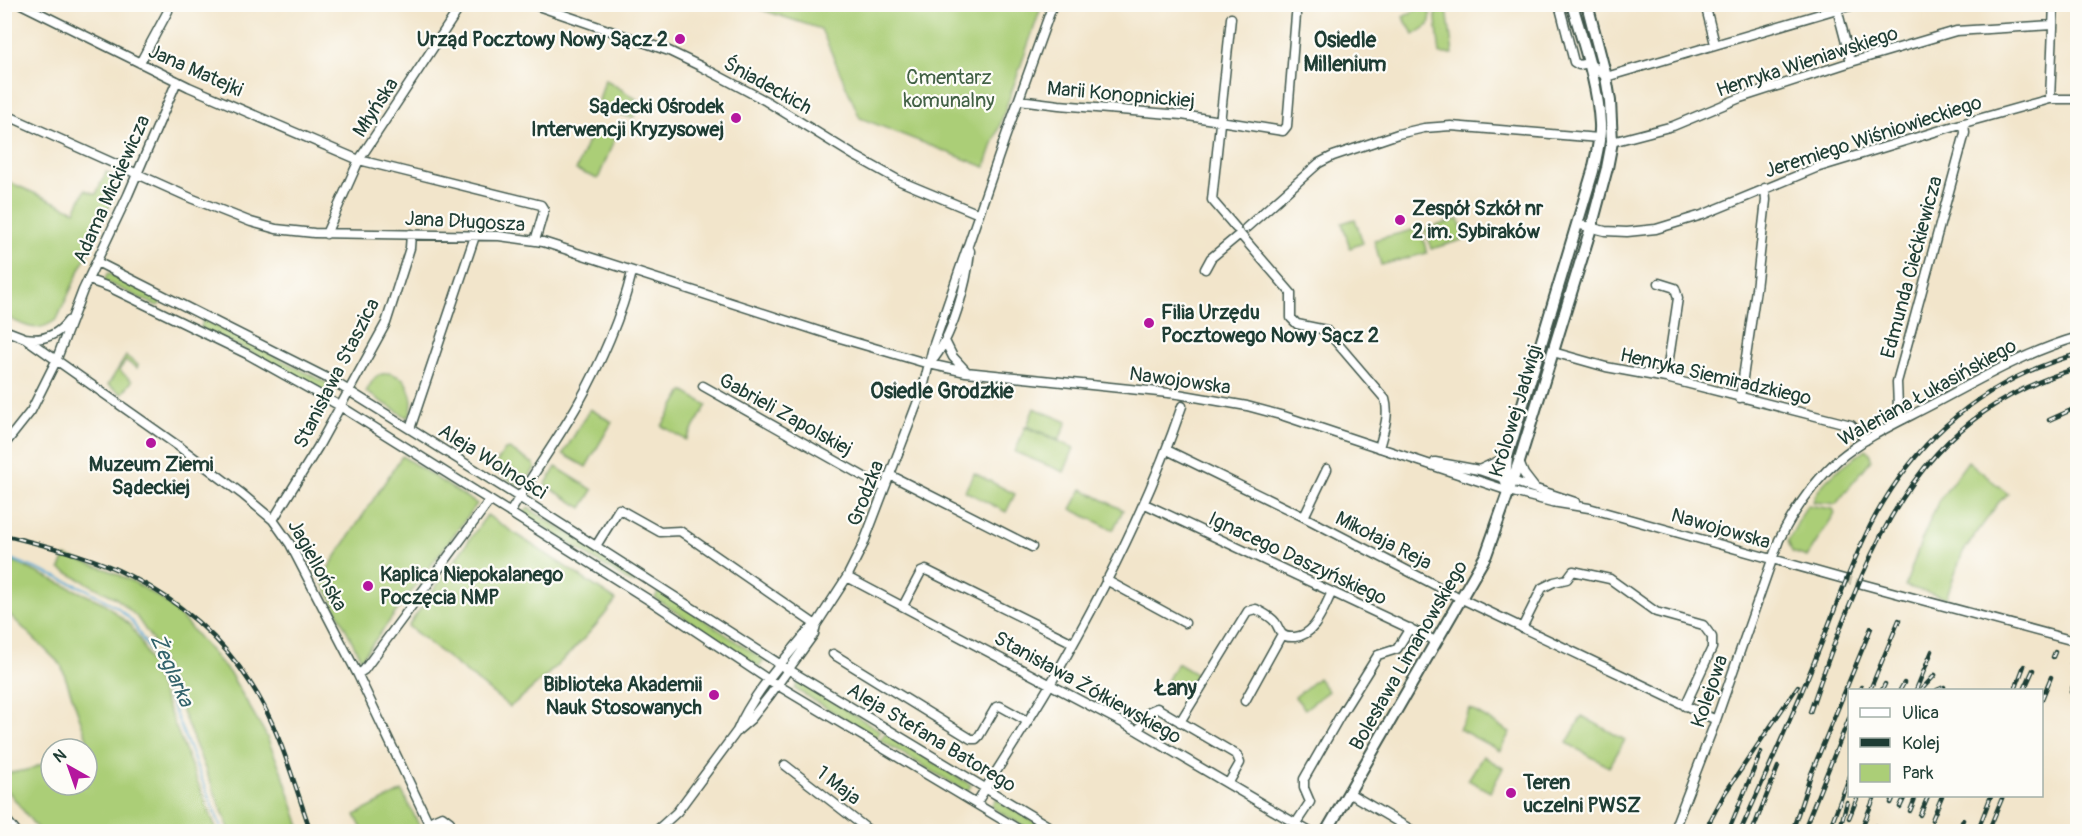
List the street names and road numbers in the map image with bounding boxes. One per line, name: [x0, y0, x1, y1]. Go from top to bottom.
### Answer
street label: Henryka Wieniawskiego: [1713, 20, 1901, 103]
street label: Jana Matejki: [144, 38, 247, 102]
street label: Śniadeckich: [719, 51, 816, 120]
street label: Młyńska: [347, 73, 404, 142]
street label: Marii Konopnickiej: [1046, 76, 1196, 113]
street label: Jeremiego Wiśniowieckiego: [1761, 89, 1985, 183]
street label: Adama Mickiewicza: [67, 111, 155, 268]
street label: Edmunda Ciećkiewicza: [1875, 173, 1948, 361]
street label: Jana Długosza: [404, 206, 526, 237]
street label: Stanisława Staszica: [288, 294, 385, 452]
street label: Waleriana Łukasińskiego: [1834, 333, 2021, 452]
street label: Królowej Jadwigi: [1483, 342, 1547, 480]
street label: Henryka Siemiradzkiego: [1618, 342, 1814, 411]
street label: Nawojowska: [1128, 361, 1232, 400]
street label: Gabrieli Zapolskiej: [715, 367, 857, 461]
street label: Aleja Wolności: [434, 418, 552, 505]
street label: Grodzka: [842, 457, 889, 530]
street label: Nawojowska: [1668, 502, 1773, 555]
street label: Ignacego Daszyńskiego: [1204, 506, 1391, 611]
street label: Mikołaja Reja: [1331, 506, 1436, 575]
street label: Jagiellońska: [282, 515, 353, 615]
street label: Bolesława Limanowskiego: [1344, 556, 1473, 755]
street label: Stanisława Żółkiewskiego: [990, 625, 1186, 750]
street label: Kolejowa: [1685, 651, 1734, 731]
street label: Aleja Stefana Batorego: [843, 677, 1021, 798]
street label: 1 Maja: [811, 760, 866, 811]

